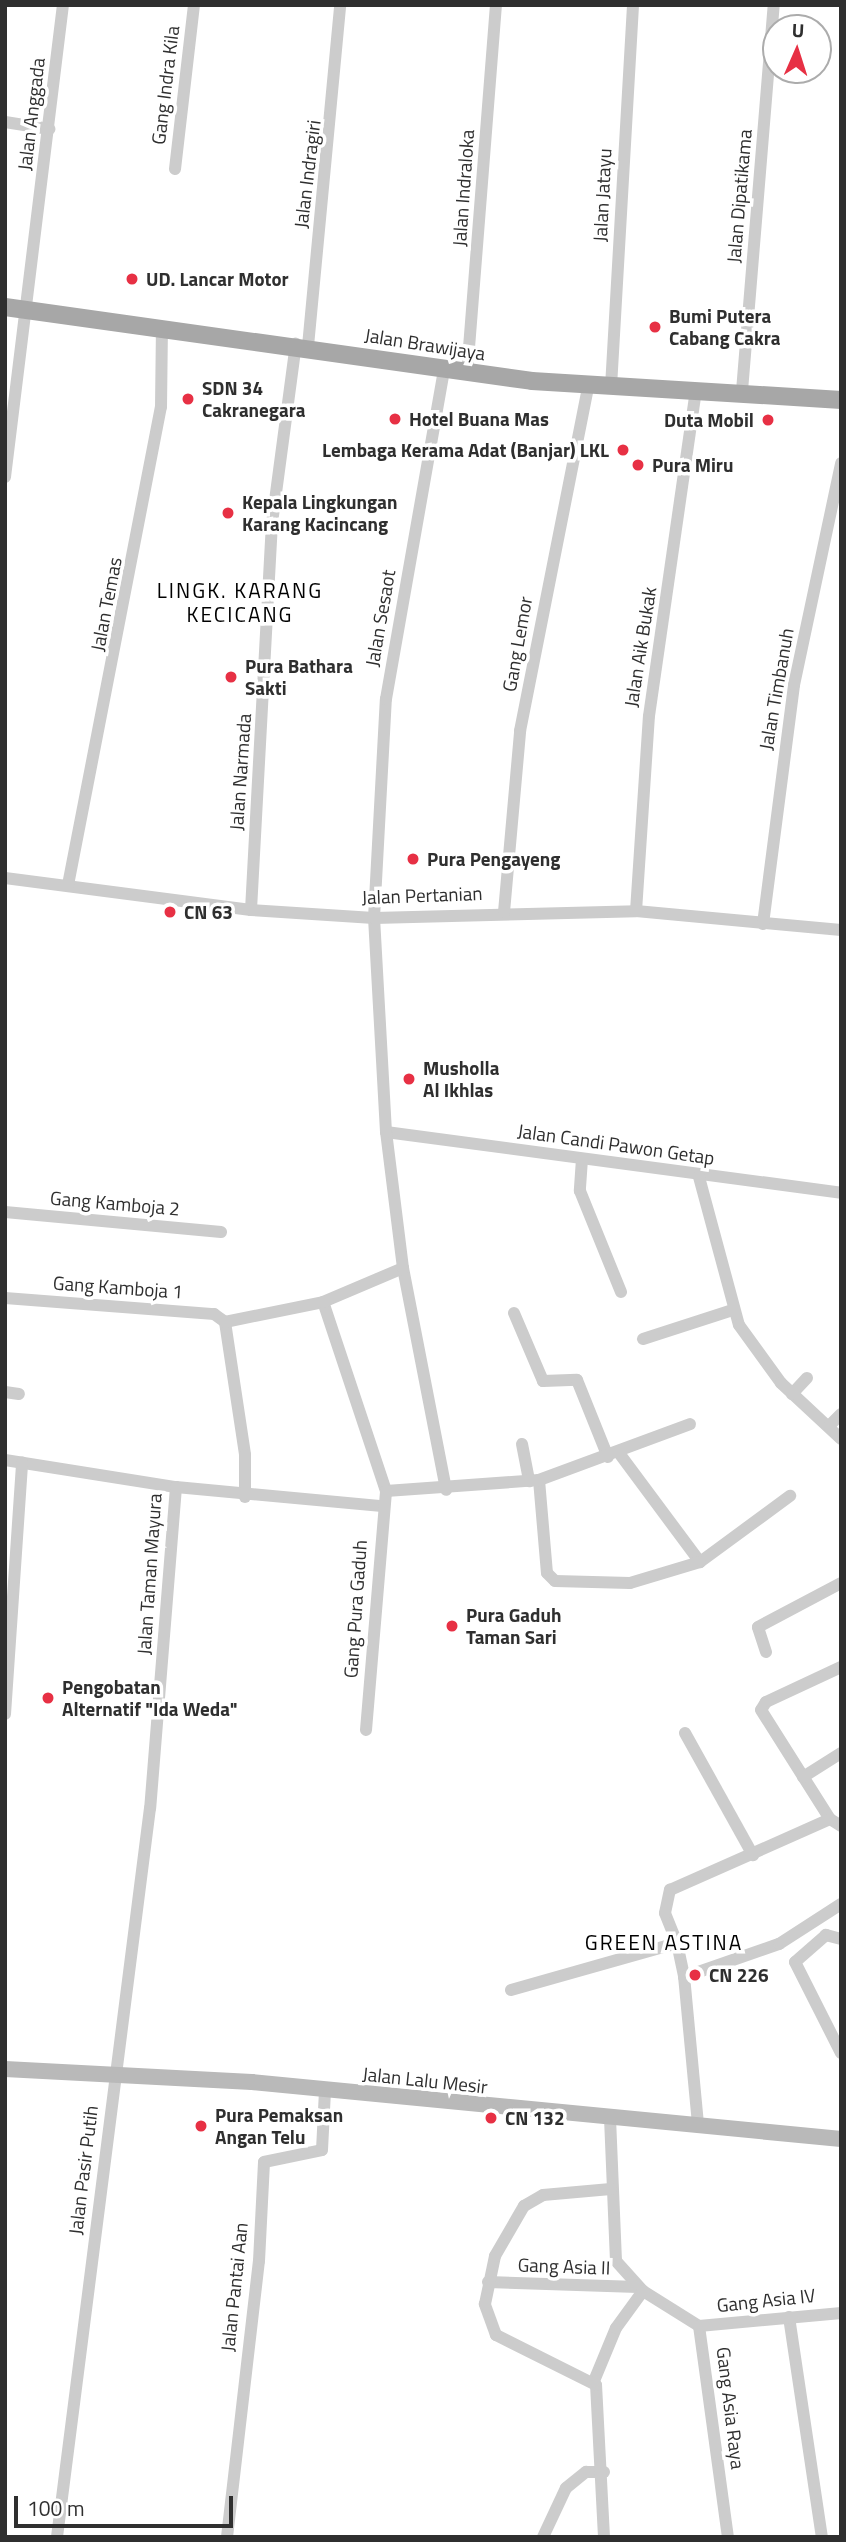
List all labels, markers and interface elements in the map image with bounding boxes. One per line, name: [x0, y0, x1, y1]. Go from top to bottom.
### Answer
north arrow: [762, 14, 832, 84]
text: U: [791, 15, 805, 44]
street label: Gang Indra Kila: [146, 24, 184, 146]
street label: Jalan Anggada: [13, 56, 49, 172]
street label: Jalan Indragiri: [289, 119, 325, 229]
street label: Jalan Dipatikama: [722, 128, 756, 264]
street label: Jalan Indraloka: [448, 129, 478, 247]
street label: Jalan Jatayu: [588, 148, 616, 242]
place label: UD. Lancar Motor: [146, 268, 289, 290]
marker: UD. Lancar Motor: [124, 271, 140, 287]
place label: Bumi Putera Cabang Cakra: [669, 305, 780, 349]
marker: Bumi Putera Cabang Cakra: [647, 319, 663, 335]
street label: Jalan Brawijaya: [363, 323, 487, 365]
place label: SDN 34 Cakranegara: [202, 377, 305, 421]
marker: SDN 34 Cakranegara: [180, 391, 196, 407]
place label: Hotel Buana Mas: [409, 408, 549, 430]
place label: Duta Mobil: [664, 409, 754, 431]
marker: Hotel Buana Mas: [387, 411, 403, 427]
marker: Duta Mobil: [760, 412, 776, 428]
place label: Lembaga Kerama Adat (Banjar) LKL: [322, 439, 609, 461]
marker: Lembaga Kerama Adat (Banjar) LKL: [615, 442, 631, 458]
place label: Pura Miru: [652, 454, 733, 476]
marker: Pura Miru: [630, 457, 646, 473]
place label: Kepala Lingkungan Karang Kacincang: [242, 491, 397, 535]
marker: Kepala Lingkungan Karang Kacincang: [220, 505, 236, 521]
street label: Jalan Temas: [86, 555, 126, 653]
street label: Jalan Sesaot: [360, 568, 400, 668]
district label: LINGK. KARANG KECICANG: [158, 577, 322, 627]
street label: Jalan Aik Bukak: [619, 585, 661, 709]
street label: Gang Lemor: [497, 595, 537, 693]
street label: Jalan Timbanuh: [754, 626, 798, 752]
place label: Pura Bathara Sakti: [245, 655, 353, 699]
marker: Pura Bathara Sakti: [223, 669, 239, 685]
street label: Jalan Narmada: [225, 713, 255, 831]
place label: Pura Pengayeng: [427, 848, 560, 870]
marker: Pura Pengayeng: [405, 851, 421, 867]
street label: Jalan Pertanian: [361, 881, 483, 909]
place label: CN 63: [184, 901, 233, 923]
marker: CN 63: [162, 904, 178, 920]
place label: Musholla Al Ikhlas: [423, 1057, 499, 1101]
marker: Musholla Al Ikhlas: [401, 1071, 417, 1087]
street label: Jalan Candi Pawon Getap: [516, 1119, 716, 1169]
street label: Gang Kamboja 2: [49, 1186, 181, 1220]
street label: Gang Kamboja 1: [52, 1271, 184, 1303]
street label: Jalan Taman Mayura: [132, 1493, 166, 1655]
street label: Gang Pura Gaduh: [339, 1539, 371, 1679]
place label: Pura Gaduh Taman Sari: [466, 1604, 561, 1648]
marker: Pura Gaduh Taman Sari: [444, 1618, 460, 1634]
place label: Pengobatan Alternatif "Ida Weda": [62, 1676, 237, 1720]
marker: Pengobatan Alternatif "Ida Weda": [40, 1690, 56, 1706]
district label: GREEN ASTINA: [586, 1929, 742, 1955]
place label: CN 226: [709, 1964, 769, 1986]
marker: CN 226: [687, 1967, 703, 1983]
street label: Jalan Lalu Mesir: [361, 2062, 489, 2098]
street label: Jalan Pasir Putih: [64, 2104, 102, 2236]
place label: Pura Pemaksan Angan Telu: [215, 2104, 343, 2148]
place label: CN 132: [505, 2107, 565, 2129]
marker: CN 132: [483, 2110, 499, 2126]
marker: Pura Pemaksan Angan Telu: [193, 2118, 209, 2134]
street label: Jalan Pantai Aan: [216, 2221, 252, 2353]
street label: Gang Asia II: [517, 2253, 611, 2279]
street label: Gang Asia IV: [716, 2283, 816, 2317]
street label: Gang Asia Raya: [712, 2346, 750, 2470]
scale bar: [18, 2482, 236, 2526]
text: 100 m: [27, 2492, 84, 2524]

